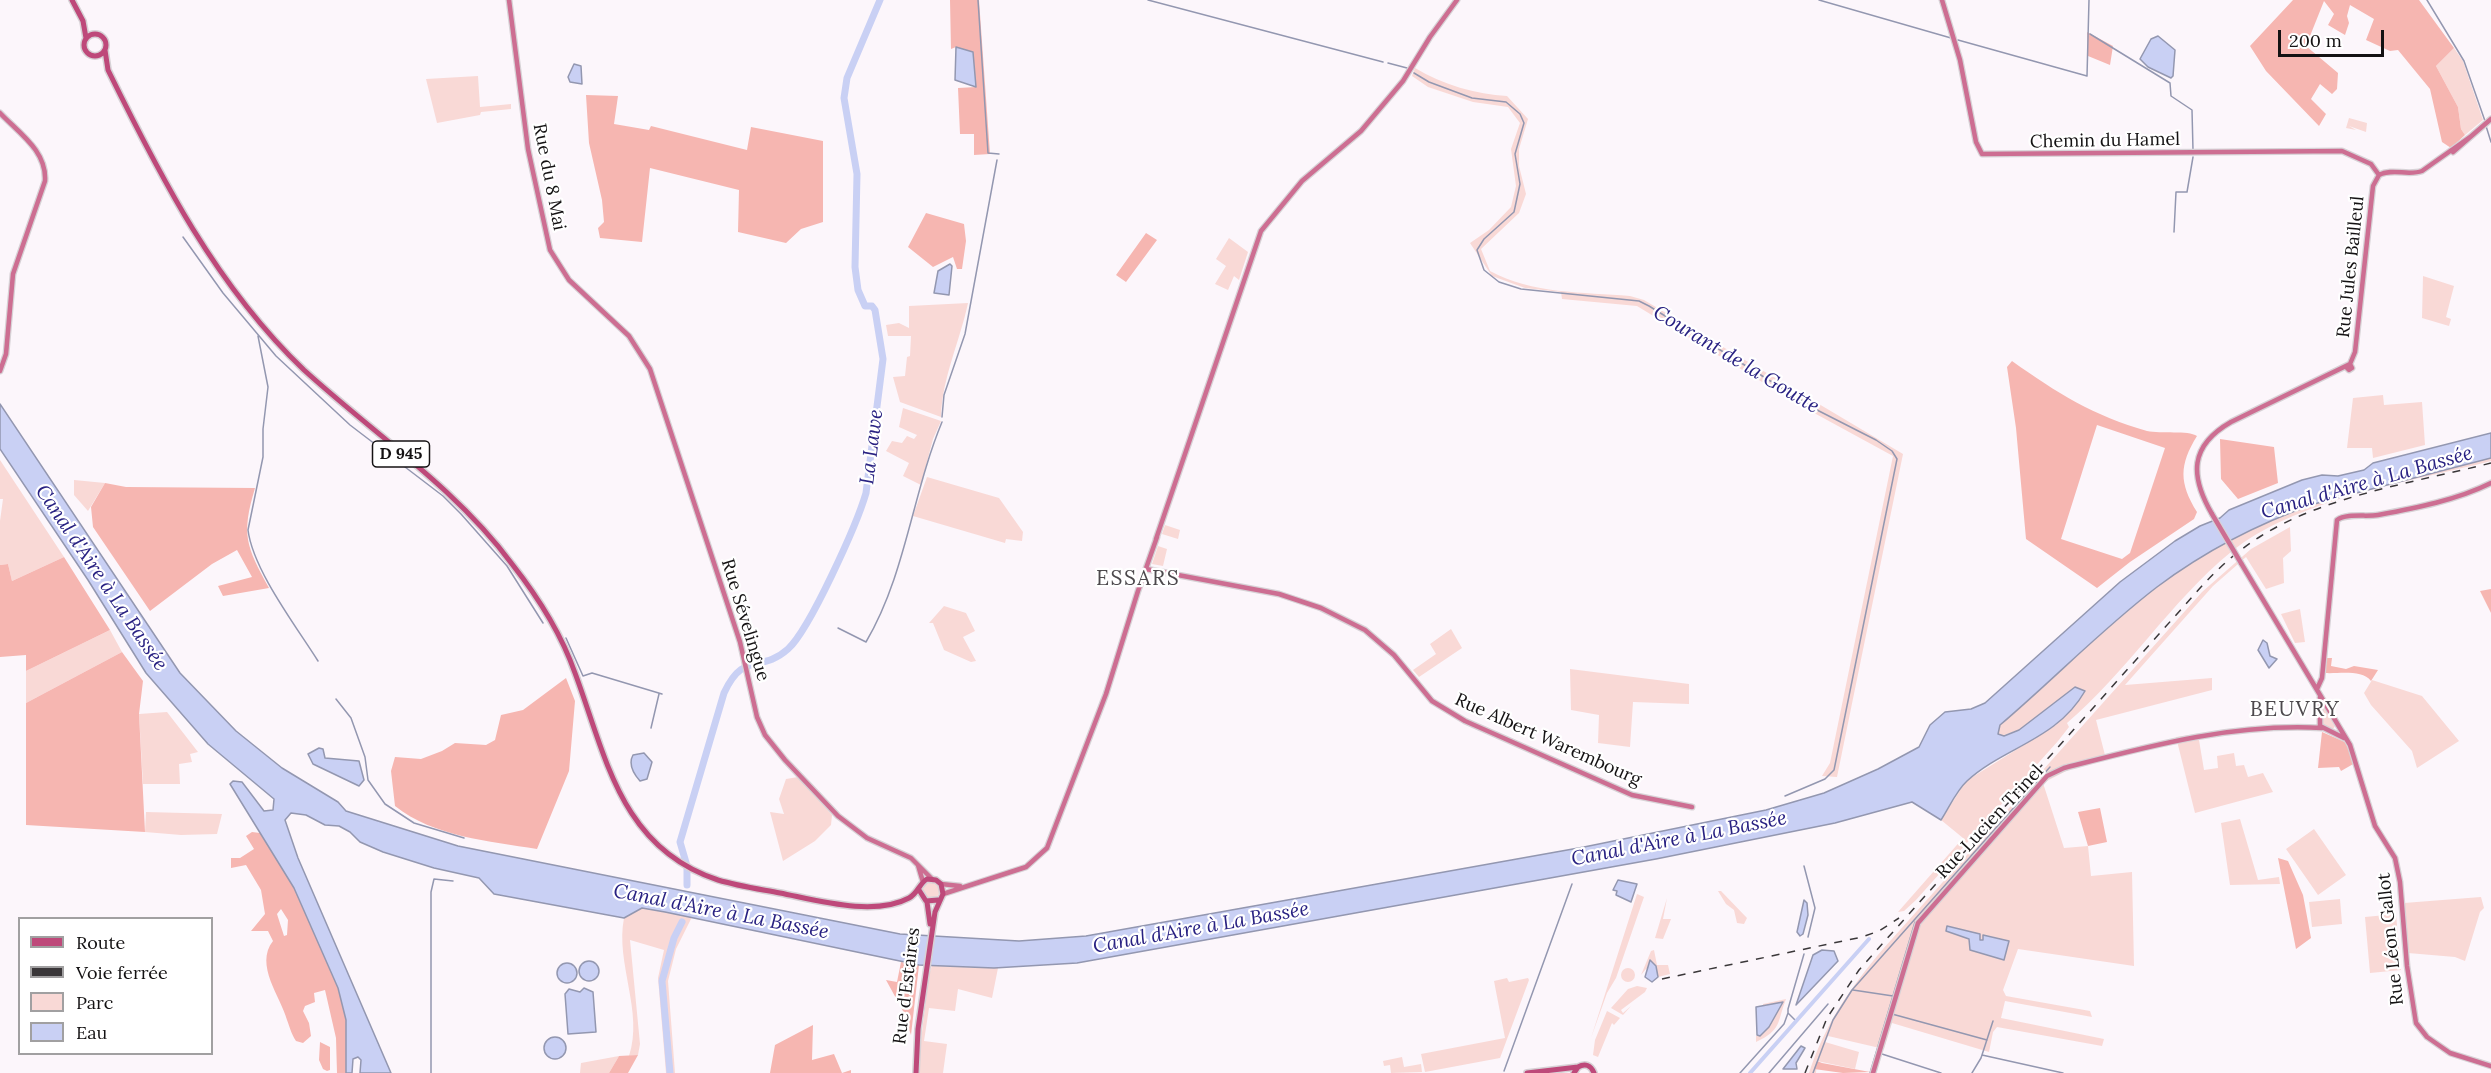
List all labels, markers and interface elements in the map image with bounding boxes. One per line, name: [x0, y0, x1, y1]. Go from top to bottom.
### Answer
scale bar: [2281, 18, 2388, 56]
text: 200 m: [2289, 29, 2342, 52]
street label: Rue du 8 Mai: [528, 122, 570, 232]
street label: Chemin du Hamel: [2030, 129, 2180, 153]
street label: Rue Jules Bailleul: [2333, 195, 2369, 339]
water label: Courant de la Goutte: [1648, 301, 1824, 419]
water label: La Lawe: [855, 408, 889, 486]
road number: D 945: [372, 441, 430, 467]
water label: Canal d'Aire à La Bassée: [2258, 441, 2476, 525]
water label: Canal d'Aire à La Bassée: [30, 481, 172, 675]
street label: Rue Sévelingue: [716, 556, 774, 684]
district label: ESSARS: [1096, 566, 1180, 592]
street label: Rue Albert Warembourg: [1451, 689, 1645, 791]
district label: BEUVRY: [2250, 697, 2340, 723]
street label: Rue Lucien Trinel: [1932, 761, 2048, 883]
water label: Canal d'Aire à La Bassée: [1569, 806, 1789, 872]
street label: Rue Léon Gallot: [2373, 872, 2409, 1006]
water label: Canal d'Aire à La Bassée: [611, 879, 831, 945]
water label: Canal d'Aire à La Bassée: [1091, 897, 1311, 959]
legend: [18, 917, 213, 1055]
street label: Rue d'Estaires: [889, 926, 925, 1046]
text: Route: [76, 931, 125, 954]
text: Voie ferrée: [76, 961, 168, 984]
text: Parc: [76, 991, 113, 1014]
text: Eau: [76, 1021, 107, 1044]

